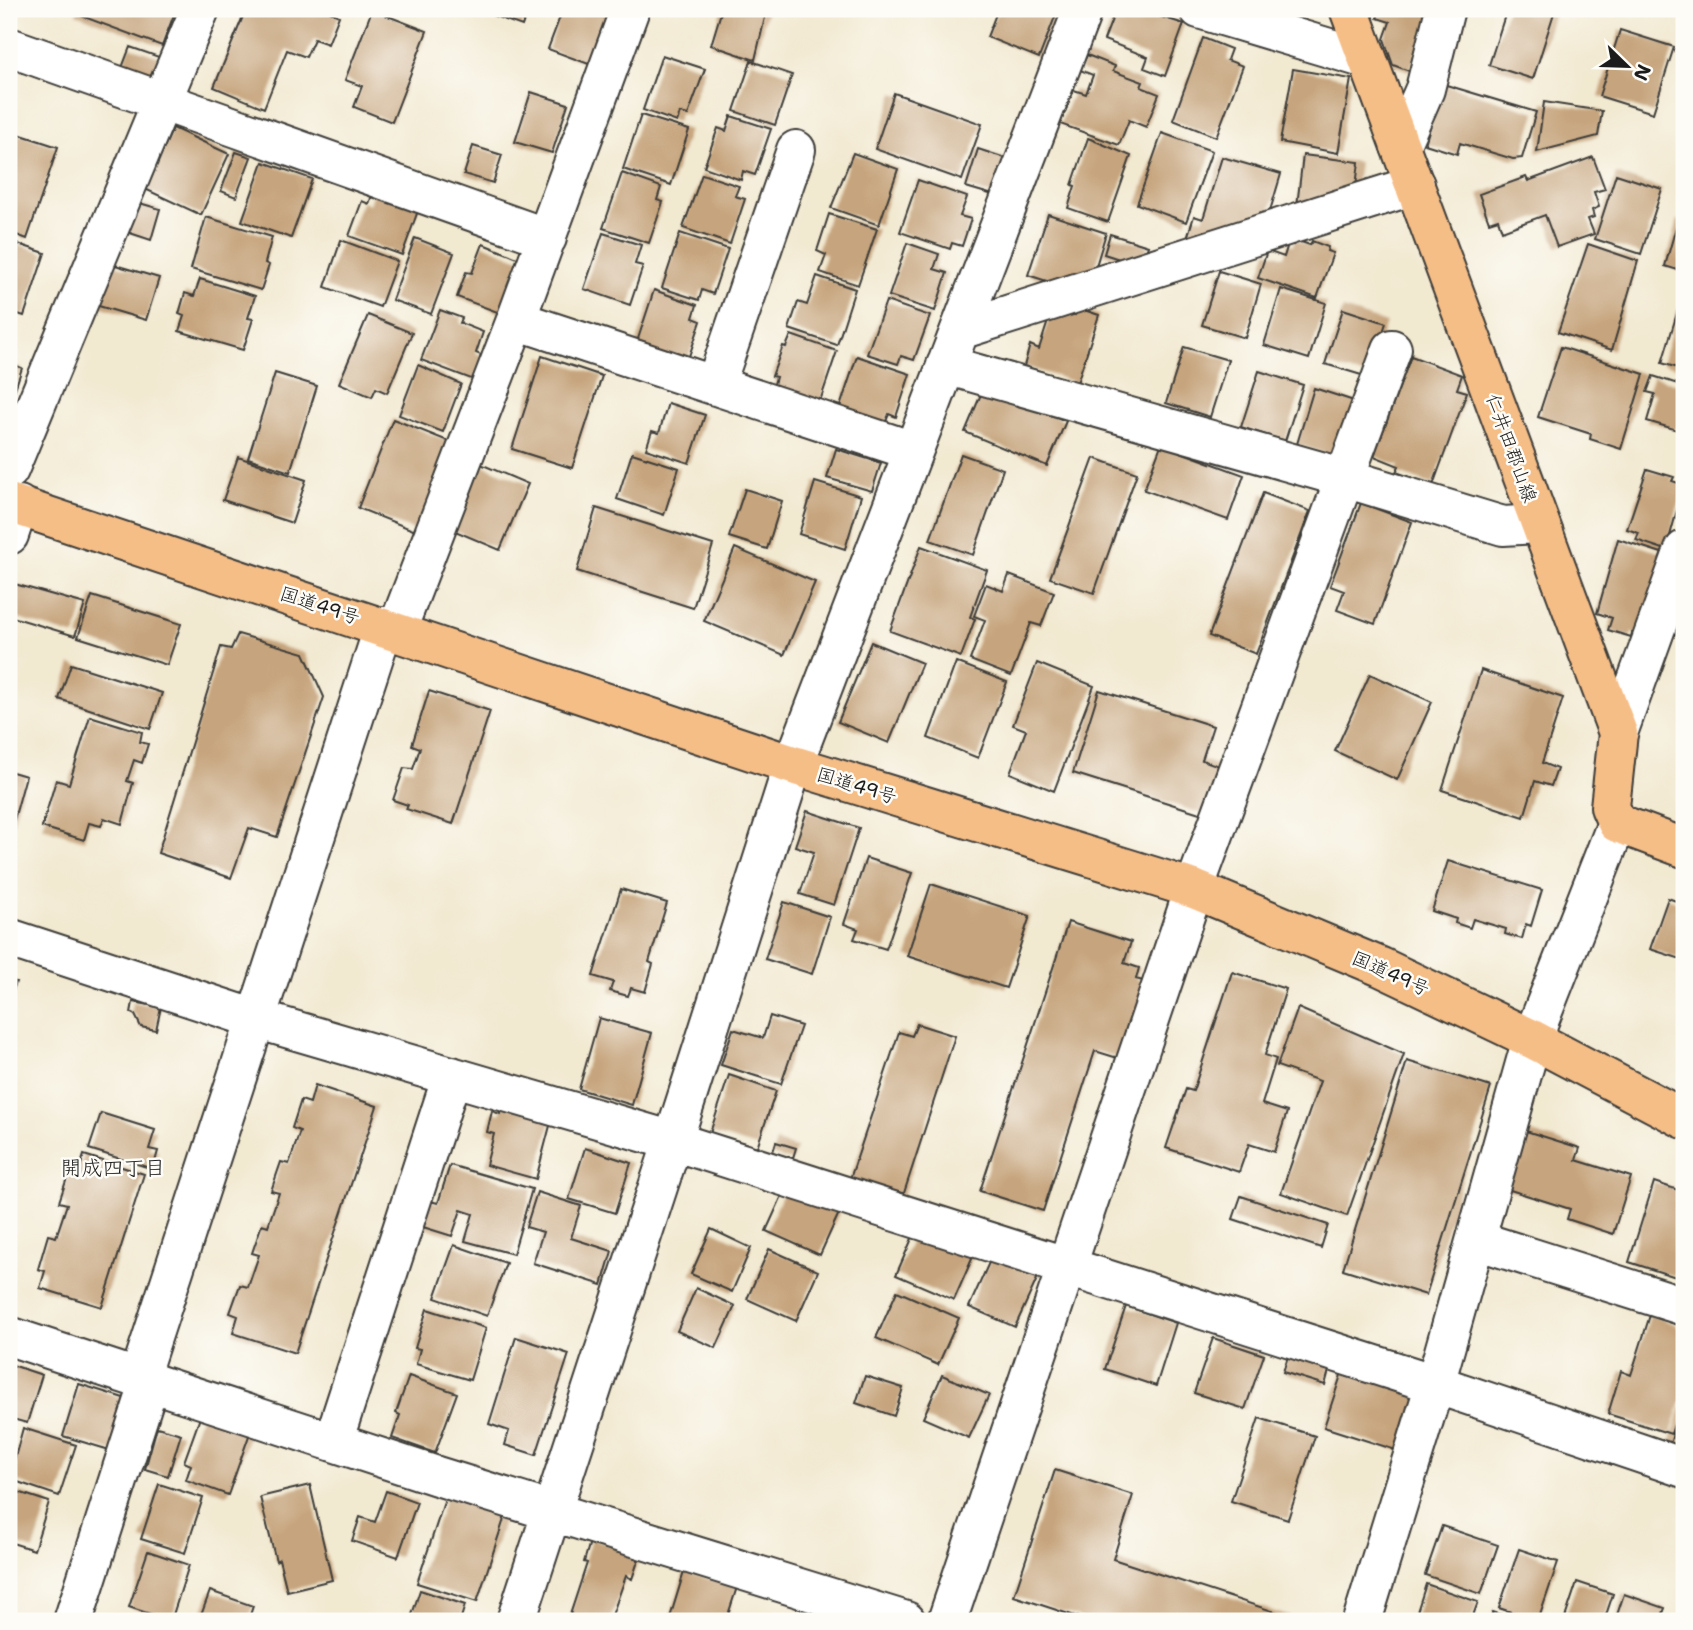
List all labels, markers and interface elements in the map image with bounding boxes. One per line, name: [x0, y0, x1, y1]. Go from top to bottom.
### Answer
north arrow: [1592, 32, 1662, 102]
text: N: [1628, 61, 1657, 84]
street label: 仁井田郡山線: [1480, 390, 1543, 506]
street label: 国道49号: [277, 581, 363, 630]
street label: 国道49号: [814, 761, 900, 810]
street label: 国道49号: [1348, 945, 1434, 1002]
district label: 開成四丁目: [61, 1154, 166, 1182]

